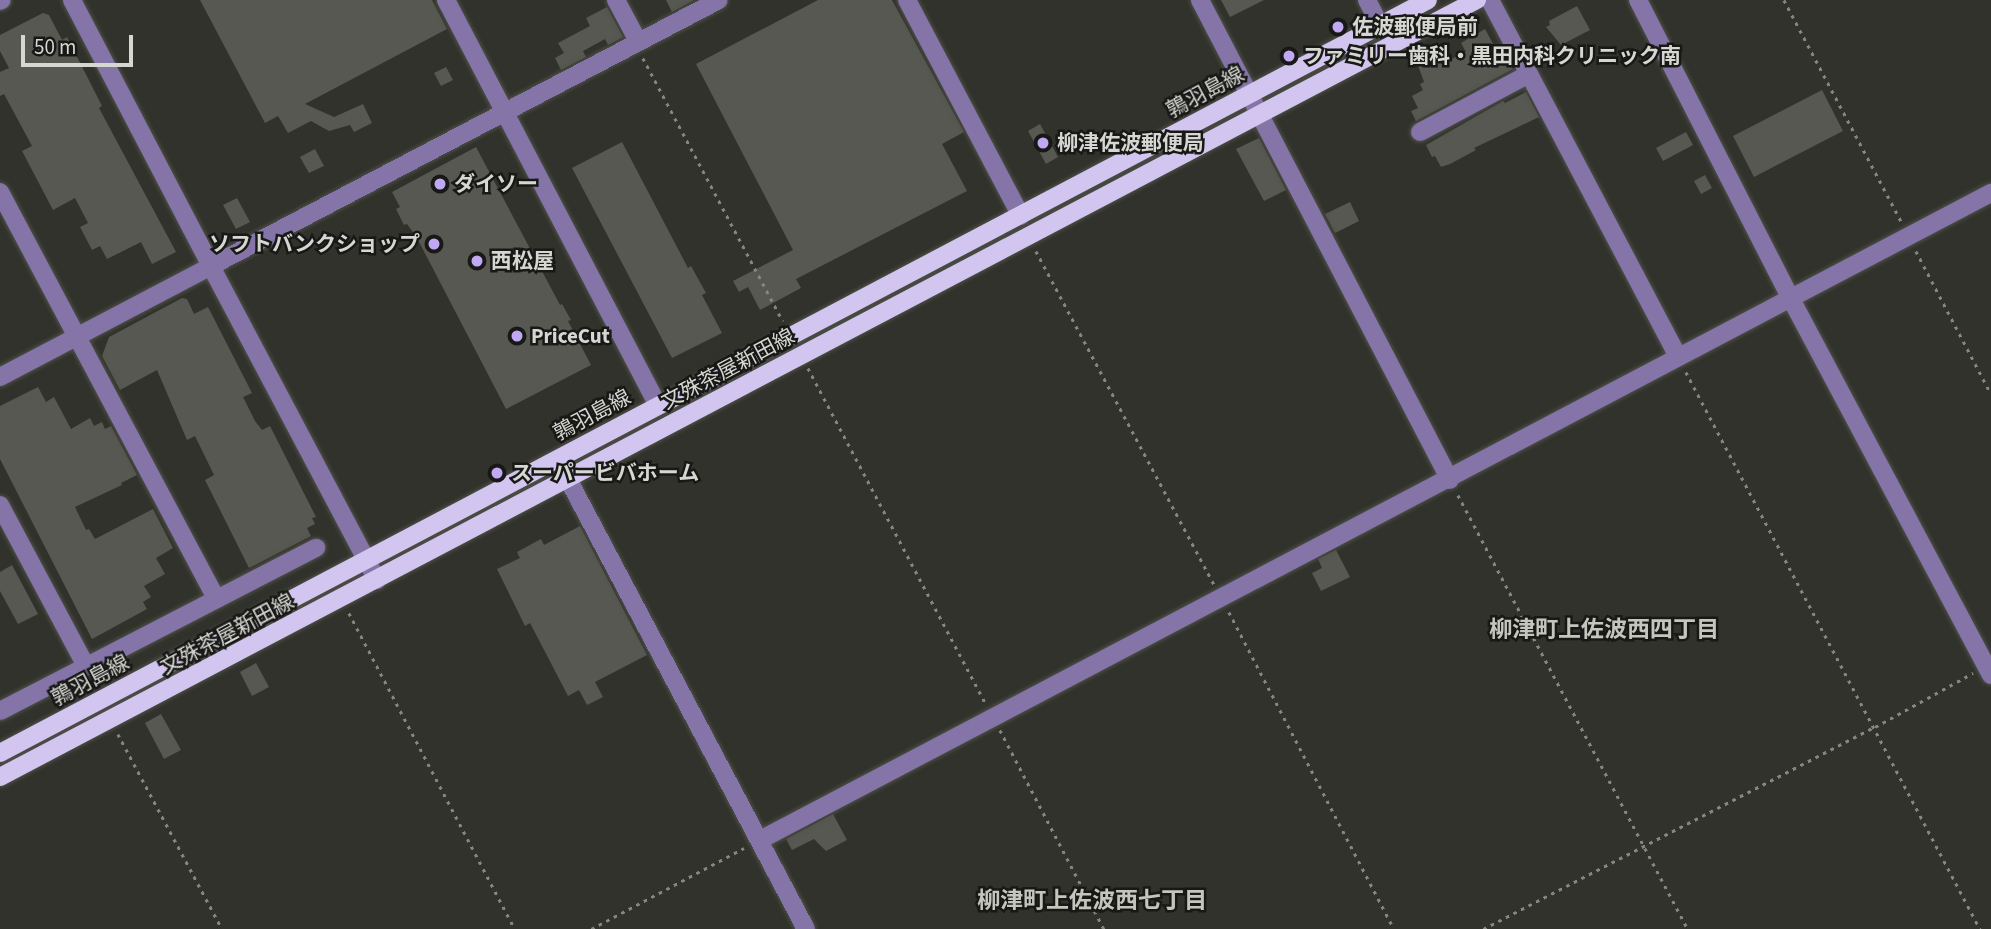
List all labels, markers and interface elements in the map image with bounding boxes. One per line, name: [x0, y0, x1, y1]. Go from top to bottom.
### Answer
place label: 佐波郵便局前: [1352, 14, 1478, 40]
marker: 佐波郵便局前: [1330, 19, 1346, 35]
scale bar: [24, 21, 136, 65]
text: 50 m: [34, 32, 76, 62]
place label: ファミリー歯科・黒田内科クリニック南: [1303, 43, 1681, 69]
marker: ファミリー歯科・黒田内科クリニック南: [1281, 48, 1297, 64]
street label: 鶉羽島線: [1162, 61, 1248, 123]
place label: 柳津佐波郵便局: [1057, 130, 1204, 156]
marker: 柳津佐波郵便局: [1035, 135, 1051, 151]
place label: ダイソー: [454, 171, 538, 197]
marker: ダイソー: [432, 176, 448, 192]
place label: ソフトバンクショップ: [210, 231, 420, 257]
marker: ソフトバンクショップ: [426, 236, 442, 252]
place label: 西松屋: [491, 248, 554, 274]
marker: 西松屋: [469, 253, 485, 269]
place label: PriceCut: [531, 323, 610, 349]
street label: 文殊茶屋新田線: [657, 323, 799, 415]
marker: PriceCut: [509, 328, 525, 344]
street label: 鶉羽島線: [549, 384, 635, 446]
place label: スーパービバホーム: [511, 460, 700, 486]
marker: スーパービバホーム: [489, 465, 505, 481]
street label: 文殊茶屋新田線: [156, 588, 298, 680]
district label: 柳津町上佐波西四丁目: [1489, 616, 1719, 644]
street label: 鶉羽島線: [47, 649, 133, 711]
district label: 柳津町上佐波西七丁目: [977, 887, 1207, 915]

